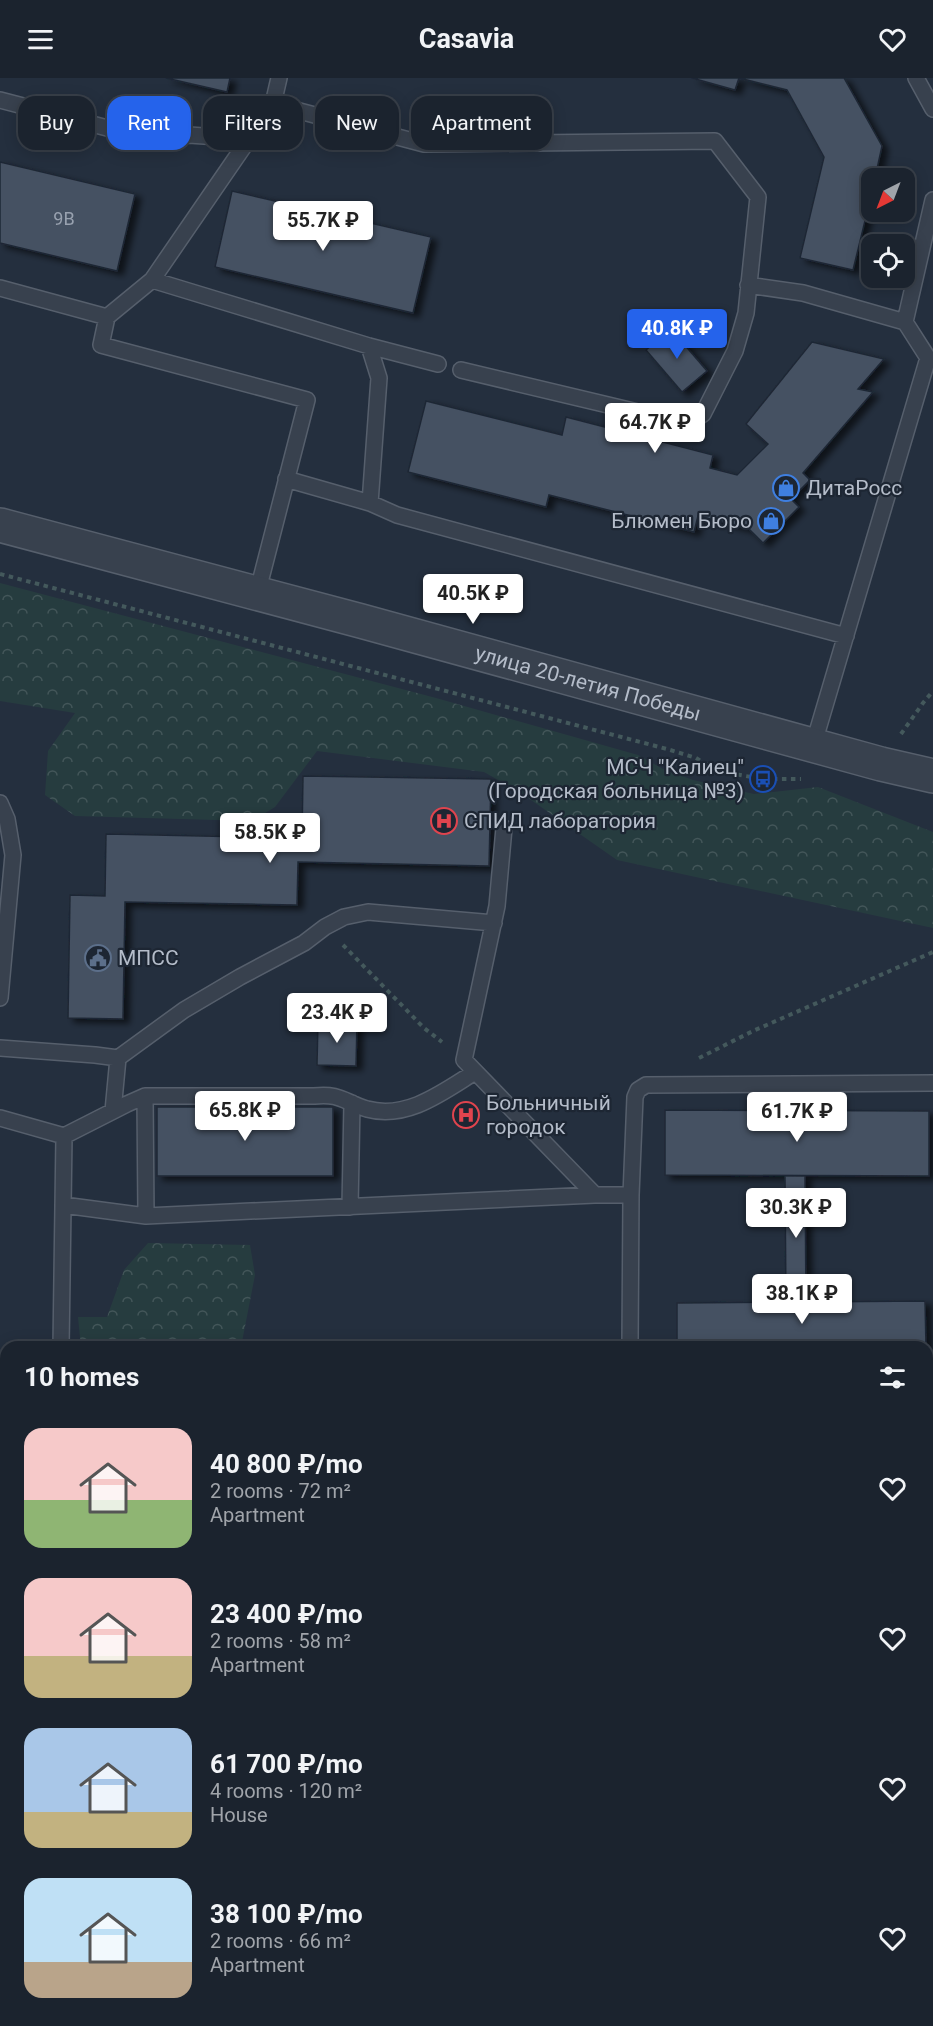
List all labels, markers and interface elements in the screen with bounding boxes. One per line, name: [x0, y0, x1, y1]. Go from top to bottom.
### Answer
icon: menu: [24, 23, 57, 56]
text: Casavia: [419, 23, 514, 55]
icon: heart: [876, 23, 909, 56]
chip: Buy: [18, 96, 95, 150]
chip: Rent: [107, 96, 191, 150]
chip: Filters: [203, 96, 303, 150]
chip: New: [315, 96, 399, 150]
chip: Apartment: [411, 96, 552, 150]
north arrow: [861, 168, 915, 222]
map controls: [861, 168, 915, 288]
pin: 55.7K ₽: [268, 201, 378, 252]
house number: 9В: [53, 208, 75, 229]
text: 55.7K ₽: [287, 208, 359, 232]
button: locate: [861, 234, 915, 288]
pin: 40.8K ₽: [622, 309, 732, 360]
text: 40.8K ₽: [641, 316, 713, 340]
pin: 64.7K ₽: [600, 403, 710, 454]
text: 64.7K ₽: [619, 410, 691, 434]
shop icon: ДитаРосс: [771, 473, 801, 503]
place label: ДитаРосс: [806, 476, 902, 500]
shop icon: Блюмен Бюро: [756, 506, 786, 536]
place label: Блюмен Бюро: [611, 509, 752, 533]
pin: 40.5K ₽: [418, 574, 528, 625]
text: 40.5K ₽: [437, 581, 509, 605]
street label: улица 20-летия Победы: [472, 641, 704, 726]
place label: МСЧ "Калиец" (Городская больница №3): [488, 755, 744, 803]
bus stop icon: МСЧ "Калиец" (Городская больница №3): [748, 764, 778, 794]
hospital icon: СПИД лаборатория: [429, 806, 459, 836]
place label: СПИД лаборатория: [464, 809, 656, 833]
pin: 58.5K ₽: [215, 813, 325, 864]
text: 58.5K ₽: [234, 820, 306, 844]
public building icon: МПСС: [83, 943, 113, 973]
place label: МПСС: [118, 946, 179, 970]
pin: 23.4K ₽: [282, 993, 392, 1044]
text: 23.4K ₽: [301, 1000, 373, 1024]
pin: 65.8K ₽: [190, 1091, 300, 1142]
place label: Больничный городок: [486, 1091, 611, 1139]
pin: 61.7K ₽: [742, 1092, 852, 1143]
text: 65.8K ₽: [209, 1098, 281, 1122]
text: 61.7K ₽: [761, 1099, 833, 1123]
hospital icon: Больничный городок: [451, 1100, 481, 1130]
pin: 30.3K ₽: [741, 1188, 851, 1239]
text: 30.3K ₽: [760, 1195, 832, 1219]
pin: 38.1K ₽: [747, 1274, 857, 1325]
text: 38.1K ₽: [766, 1281, 838, 1305]
icon: filters: [876, 1361, 909, 1394]
text: 10 homes: [24, 1362, 139, 1392]
text: 40 800 ₽/mo: [210, 1449, 363, 1479]
icon: home: [72, 1452, 144, 1524]
icon: heart: [876, 1472, 909, 1505]
text: 2 rooms · 72 m²: [210, 1479, 351, 1503]
text: Apartment: [210, 1503, 305, 1527]
text: 23 400 ₽/mo: [210, 1599, 363, 1629]
icon: home: [72, 1602, 144, 1674]
icon: heart: [876, 1622, 909, 1655]
text: 2 rooms · 58 m²: [210, 1629, 351, 1653]
text: Apartment: [210, 1653, 305, 1677]
text: 61 700 ₽/mo: [210, 1749, 363, 1779]
icon: home: [72, 1752, 144, 1824]
icon: heart: [876, 1772, 909, 1805]
text: 4 rooms · 120 m²: [210, 1779, 362, 1803]
text: House: [210, 1803, 268, 1827]
text: 38 100 ₽/mo: [210, 1899, 363, 1929]
icon: home: [72, 1902, 144, 1974]
icon: heart: [876, 1922, 909, 1955]
text: 2 rooms · 66 m²: [210, 1929, 351, 1953]
text: Apartment: [210, 1953, 305, 1977]

